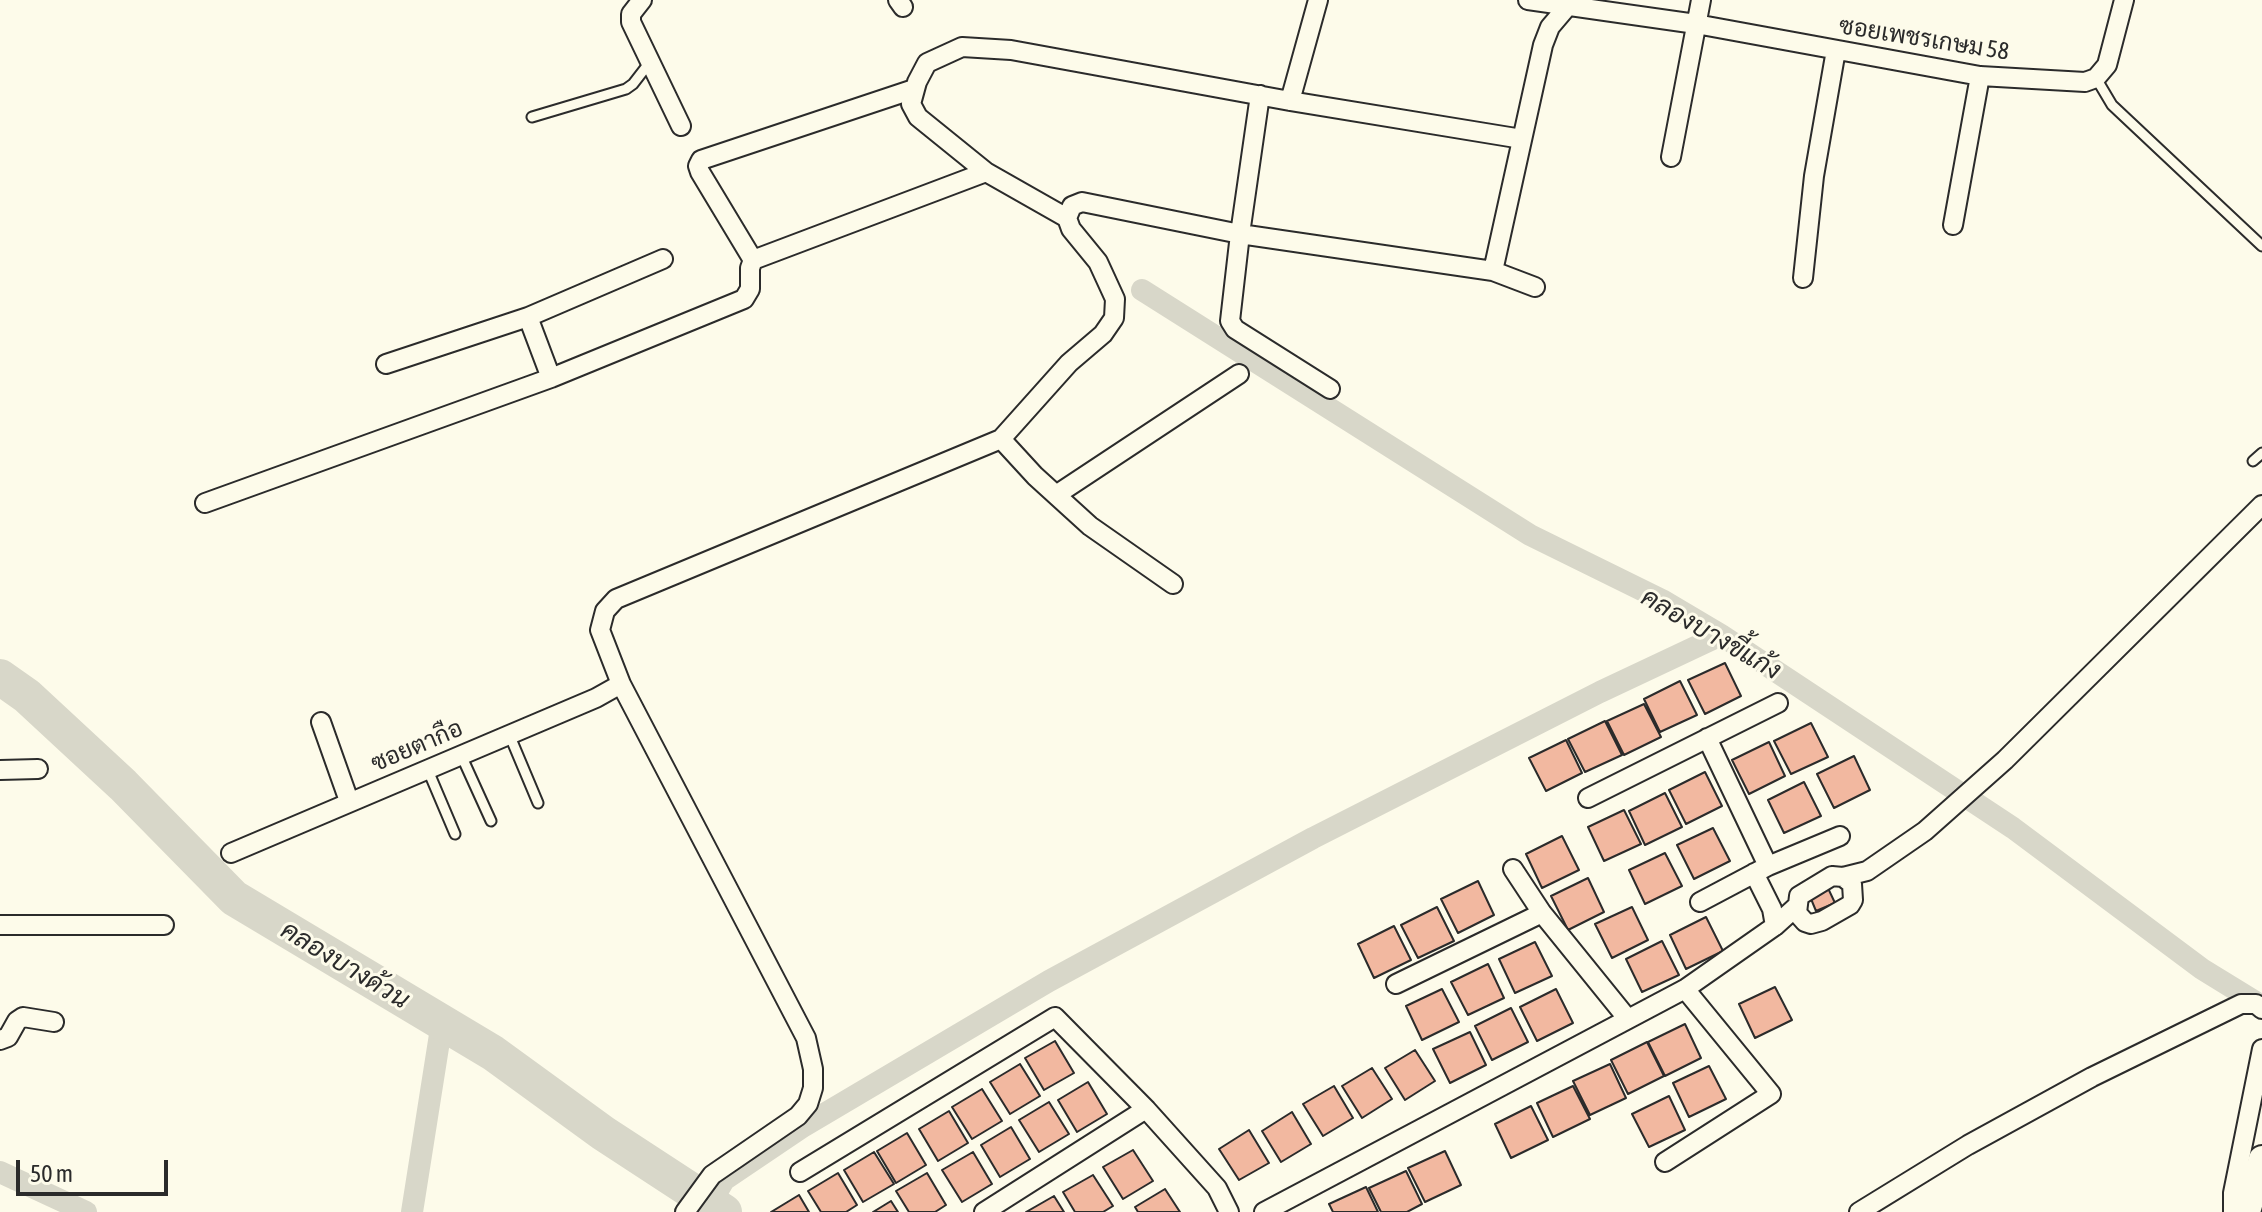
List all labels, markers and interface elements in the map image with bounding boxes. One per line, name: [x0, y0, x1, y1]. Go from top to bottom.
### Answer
street label: ซอยเพชรเกษม 58: [1837, 11, 2011, 67]
water label: คลองบางขี้แก้ง: [1636, 581, 1786, 687]
street label: ซอยตากือ: [367, 714, 467, 778]
water label: คลองบางด้วน: [275, 914, 415, 1016]
scale bar: [20, 1144, 172, 1194]
text: 50 m: [30, 1160, 73, 1187]

